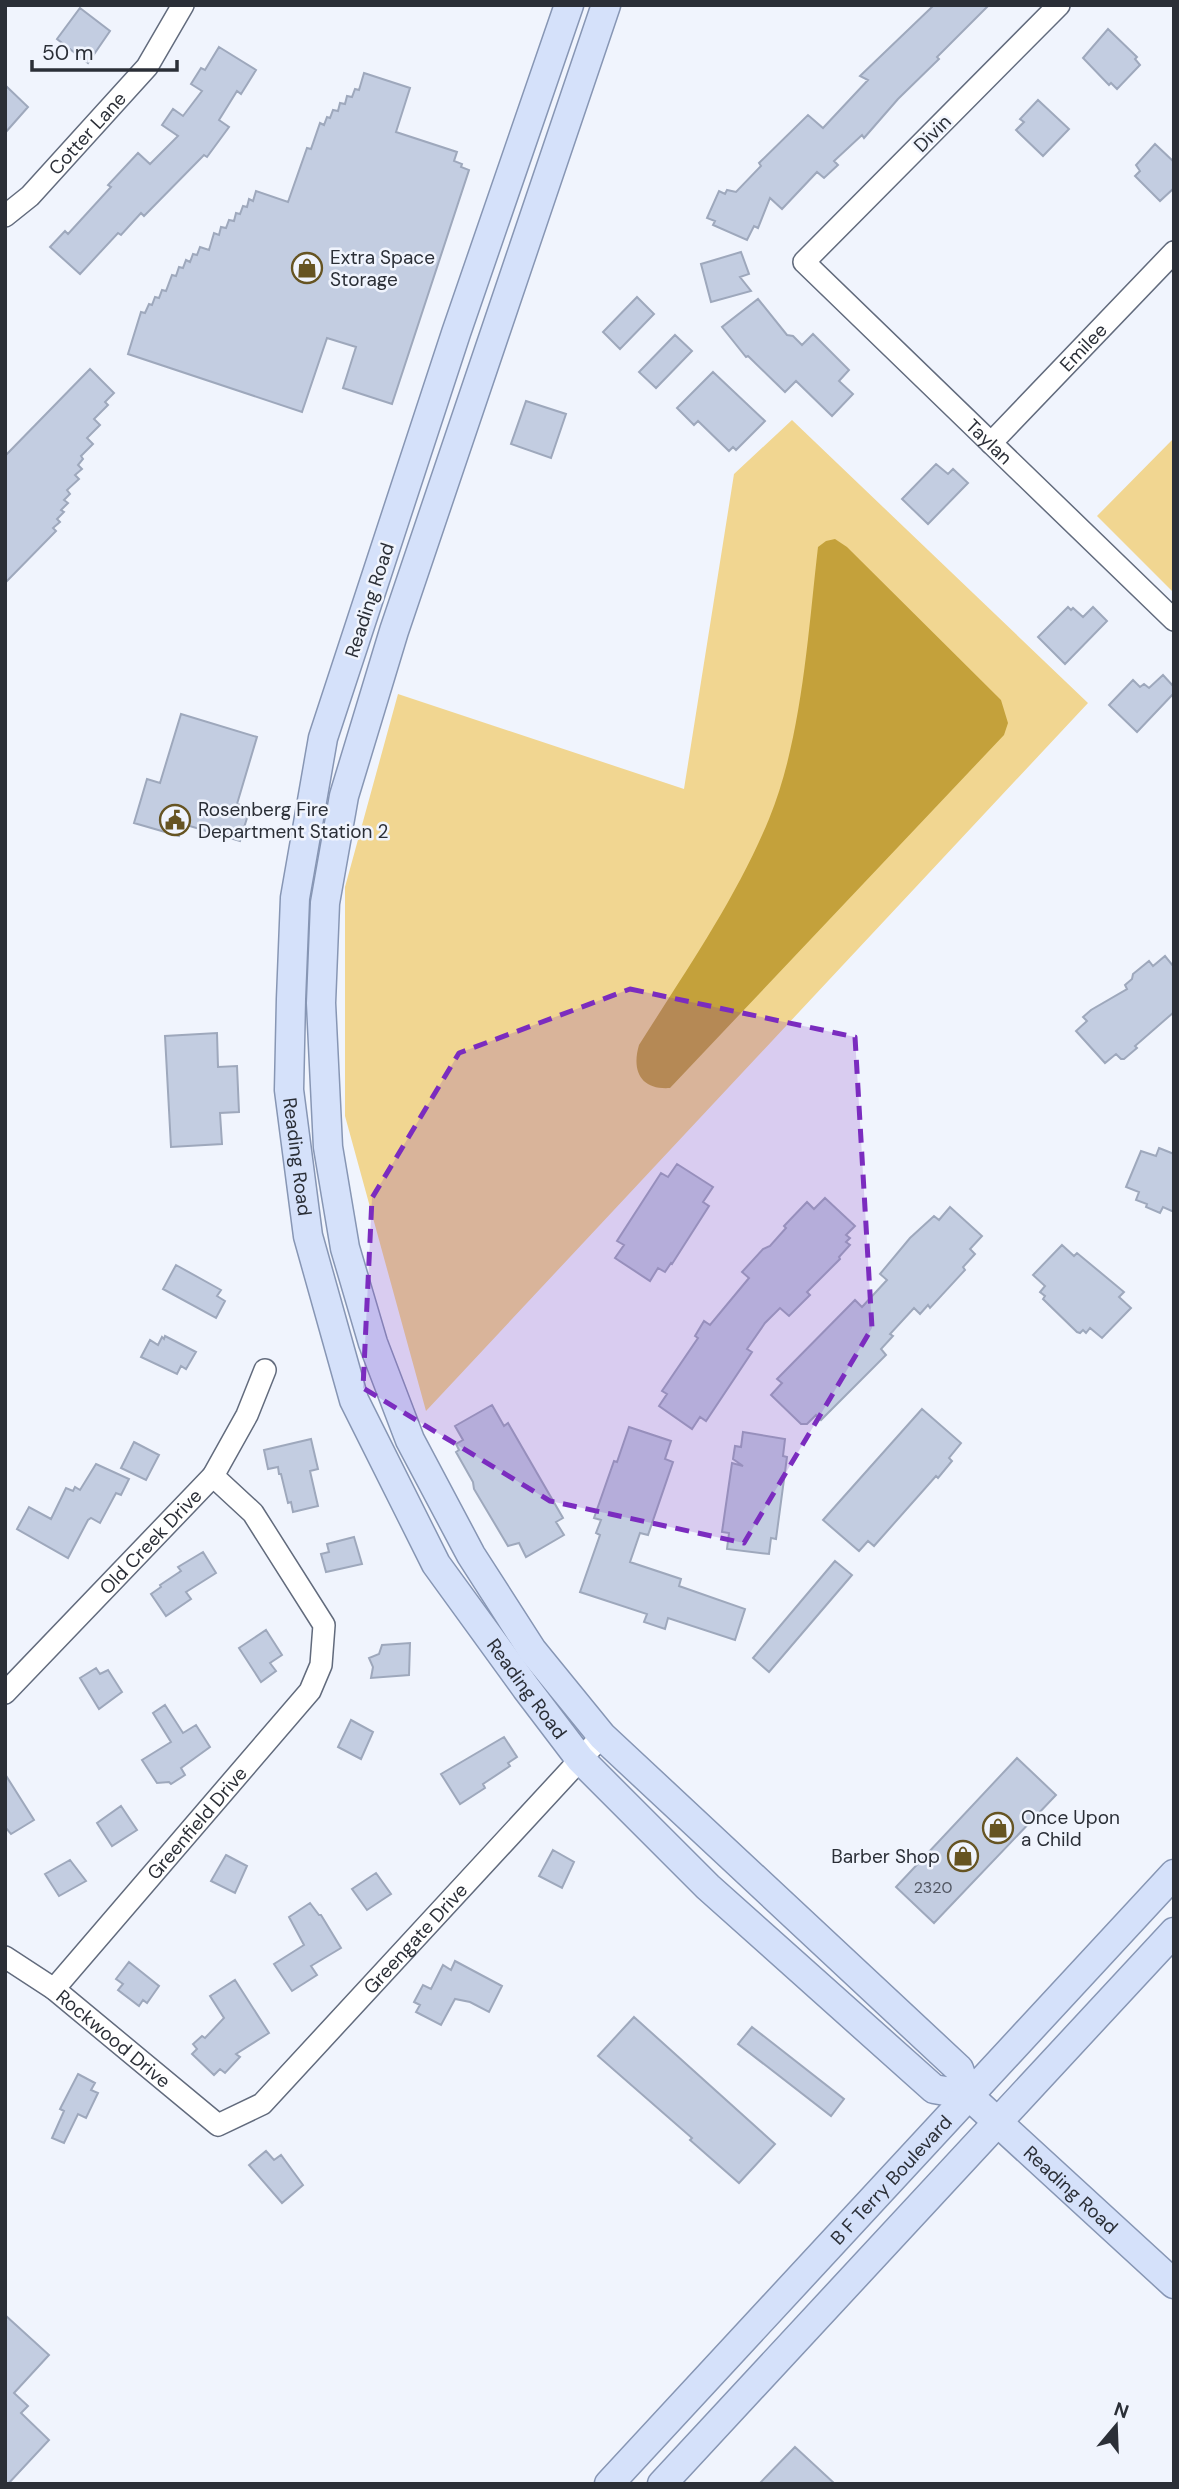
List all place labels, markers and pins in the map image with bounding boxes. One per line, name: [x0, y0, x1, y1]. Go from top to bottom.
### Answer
place label: Extra Space Storage: [330, 245, 435, 292]
shop icon: Extra Space Storage: [290, 251, 324, 285]
place label: Rosenberg Fire Department Station 2: [198, 797, 388, 844]
public building icon: Rosenberg Fire Department Station 2: [158, 803, 192, 837]
place label: Once Upon a Child: [1021, 1805, 1120, 1852]
shop icon: Once Upon a Child: [981, 1811, 1015, 1845]
shop icon: Barber Shop: [946, 1839, 980, 1873]
place label: Barber Shop: [831, 1844, 940, 1869]

